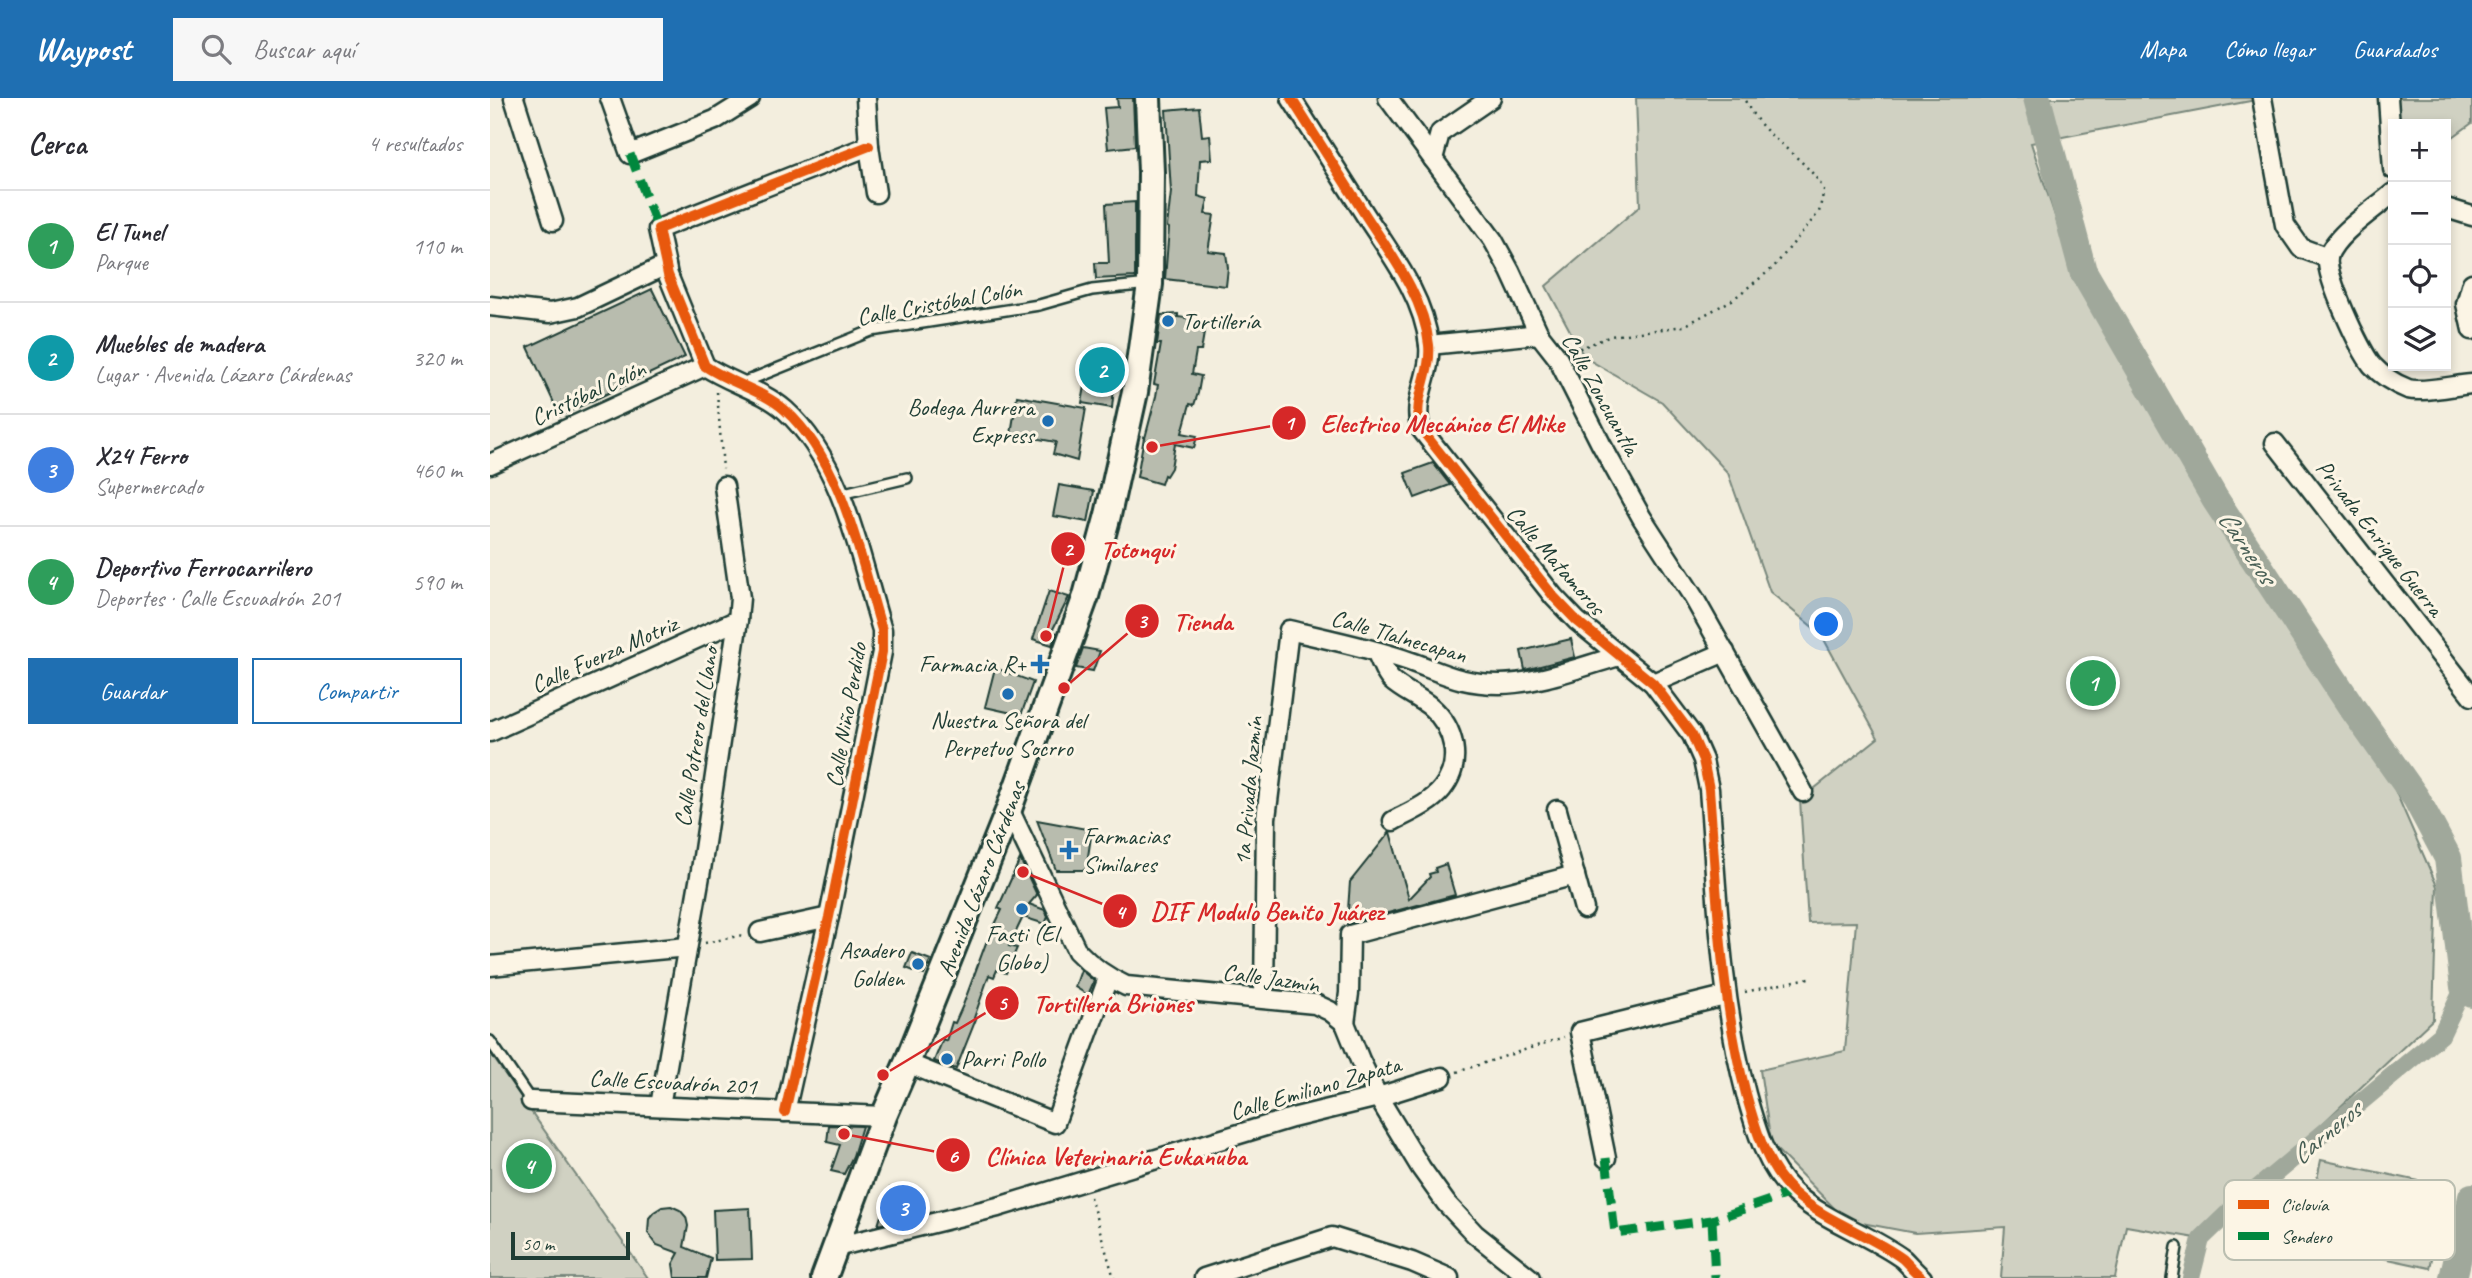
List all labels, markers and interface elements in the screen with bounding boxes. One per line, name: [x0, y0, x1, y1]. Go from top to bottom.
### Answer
search box: [173, 18, 663, 81]
text: Waypost: [35, 28, 131, 70]
icon: search: [197, 30, 235, 68]
text: Buscar aquí: [253, 33, 355, 66]
text: Mapa: [2139, 34, 2186, 64]
text: Cómo llegar: [2224, 34, 2315, 64]
text: Guardados: [2353, 34, 2437, 64]
map controls: [2388, 119, 2451, 371]
button: +: [2388, 119, 2451, 182]
text: Cerca: [28, 125, 86, 163]
text: 4 resultados: [368, 129, 462, 158]
button: −: [2388, 182, 2451, 245]
text: El Tunel: [95, 215, 164, 248]
text: 1: [46, 232, 56, 261]
text: 110 m: [413, 232, 462, 261]
button: locate: [2388, 245, 2451, 308]
text: Parque: [95, 248, 148, 277]
street label: Calle Cristóbal Colón: [854, 274, 1025, 332]
place label: Tortillería: [1182, 306, 1261, 336]
button: layers: [2388, 308, 2451, 371]
marker: Tortillería: [1160, 313, 1176, 329]
text: Muebles de madera: [95, 327, 264, 360]
street label: Calle Zoncuantla: [1555, 328, 1648, 462]
text: 2: [46, 344, 56, 373]
text: 320 m: [413, 344, 462, 373]
pin: 2: [1079, 344, 1125, 396]
street label: Cristóbal Colón: [526, 353, 651, 433]
text: Lugar · Avenida Lázaro Cárdenas: [95, 360, 351, 389]
place label: Bodega Aurrera Express: [907, 392, 1036, 450]
callout: Electrico Mecánico El Mike: [1272, 400, 1577, 447]
text: Electrico Mecánico El Mike: [1320, 407, 1566, 440]
text: 1: [1284, 410, 1296, 436]
marker: Bodega Aurrera Express: [1040, 413, 1056, 429]
text: X24 Ferro: [95, 439, 187, 472]
street label: Privada Enrique Guerra: [2309, 454, 2452, 624]
text: 3: [46, 456, 56, 485]
text: 460 m: [413, 456, 462, 485]
text: Supermercado: [95, 472, 203, 501]
street label: Calle Matamoros: [1500, 499, 1613, 623]
water label: Carneros: [2211, 504, 2286, 594]
callout: Totonqui: [1051, 526, 1187, 573]
text: Totonqui: [1100, 533, 1178, 566]
text: 2: [1063, 536, 1075, 562]
text: Deportivo Ferrocarrilero: [95, 551, 311, 584]
text: 4: [46, 568, 56, 597]
text: 590 m: [413, 568, 462, 597]
text: Deportes · Calle Escuadrón 201: [95, 584, 340, 613]
callout: Tienda: [1125, 597, 1247, 644]
street label: Calle Tlalnecapan: [1328, 602, 1470, 670]
text: Tienda: [1174, 605, 1235, 638]
street label: Calle Fuerza Motriz: [526, 607, 684, 700]
your location: [1809, 607, 1843, 641]
text: 3: [1137, 608, 1149, 634]
street label: Calle Niño Perdido: [819, 639, 874, 790]
street label: Calle Potrero del Llano: [667, 643, 725, 829]
place label: Farmacia R+: [919, 649, 1027, 679]
marker: Farmacia R+: [1032, 656, 1048, 672]
pin: 1: [2070, 657, 2116, 709]
button: Guardar: [28, 658, 238, 724]
button: Compartir: [252, 658, 462, 724]
marker: Nuestra Señora del Perpetuo Socrro: [1000, 686, 1016, 702]
place label: Nuestra Señora del Perpetuo Socrro: [930, 705, 1089, 763]
street label: 1a Privada Jazmín: [1227, 714, 1270, 867]
street label: Avenida Lázaro Cárdenas: [930, 775, 1033, 981]
place label: Farmacias Similares: [1083, 821, 1172, 879]
marker: Farmacias Similares: [1061, 842, 1077, 858]
callout: DIF Modulo Benito Juárez: [1102, 888, 1398, 935]
text: DIF Modulo Benito Juárez: [1151, 895, 1386, 928]
text: 4: [1115, 899, 1127, 925]
marker: Fasti (El Globo): [1014, 901, 1030, 917]
place label: Fasti (El Globo): [986, 919, 1062, 977]
place label: Asadero Golden: [839, 935, 906, 993]
marker: Asadero Golden: [910, 956, 926, 972]
street label: Calle Jazmín: [1221, 956, 1322, 1000]
callout: Tortillería Briones: [984, 980, 1207, 1027]
text: Tortillería Briones: [1033, 987, 1196, 1020]
text: 5: [997, 990, 1008, 1016]
place label: Parri Pollo: [961, 1044, 1047, 1074]
street label: Calle Emiliano Zapata: [1226, 1049, 1406, 1127]
marker: Parri Pollo: [939, 1051, 955, 1067]
street label: Calle Escuadrón 201: [588, 1063, 759, 1101]
water label: Carneros: [2285, 1091, 2371, 1172]
callout: Clínica Veterinaria Eukanuba: [936, 1132, 1261, 1179]
pin: 4: [506, 1140, 552, 1192]
text: Clínica Veterinaria Eukanuba: [986, 1140, 1249, 1173]
text: 6: [948, 1143, 960, 1169]
legend: [2224, 1180, 2455, 1260]
pin: 3: [880, 1182, 926, 1234]
text: Ciclovía: [2281, 1193, 2330, 1217]
text: Sendero: [2281, 1225, 2333, 1249]
scale bar: [511, 1229, 630, 1261]
text: 50 m: [522, 1232, 554, 1256]

